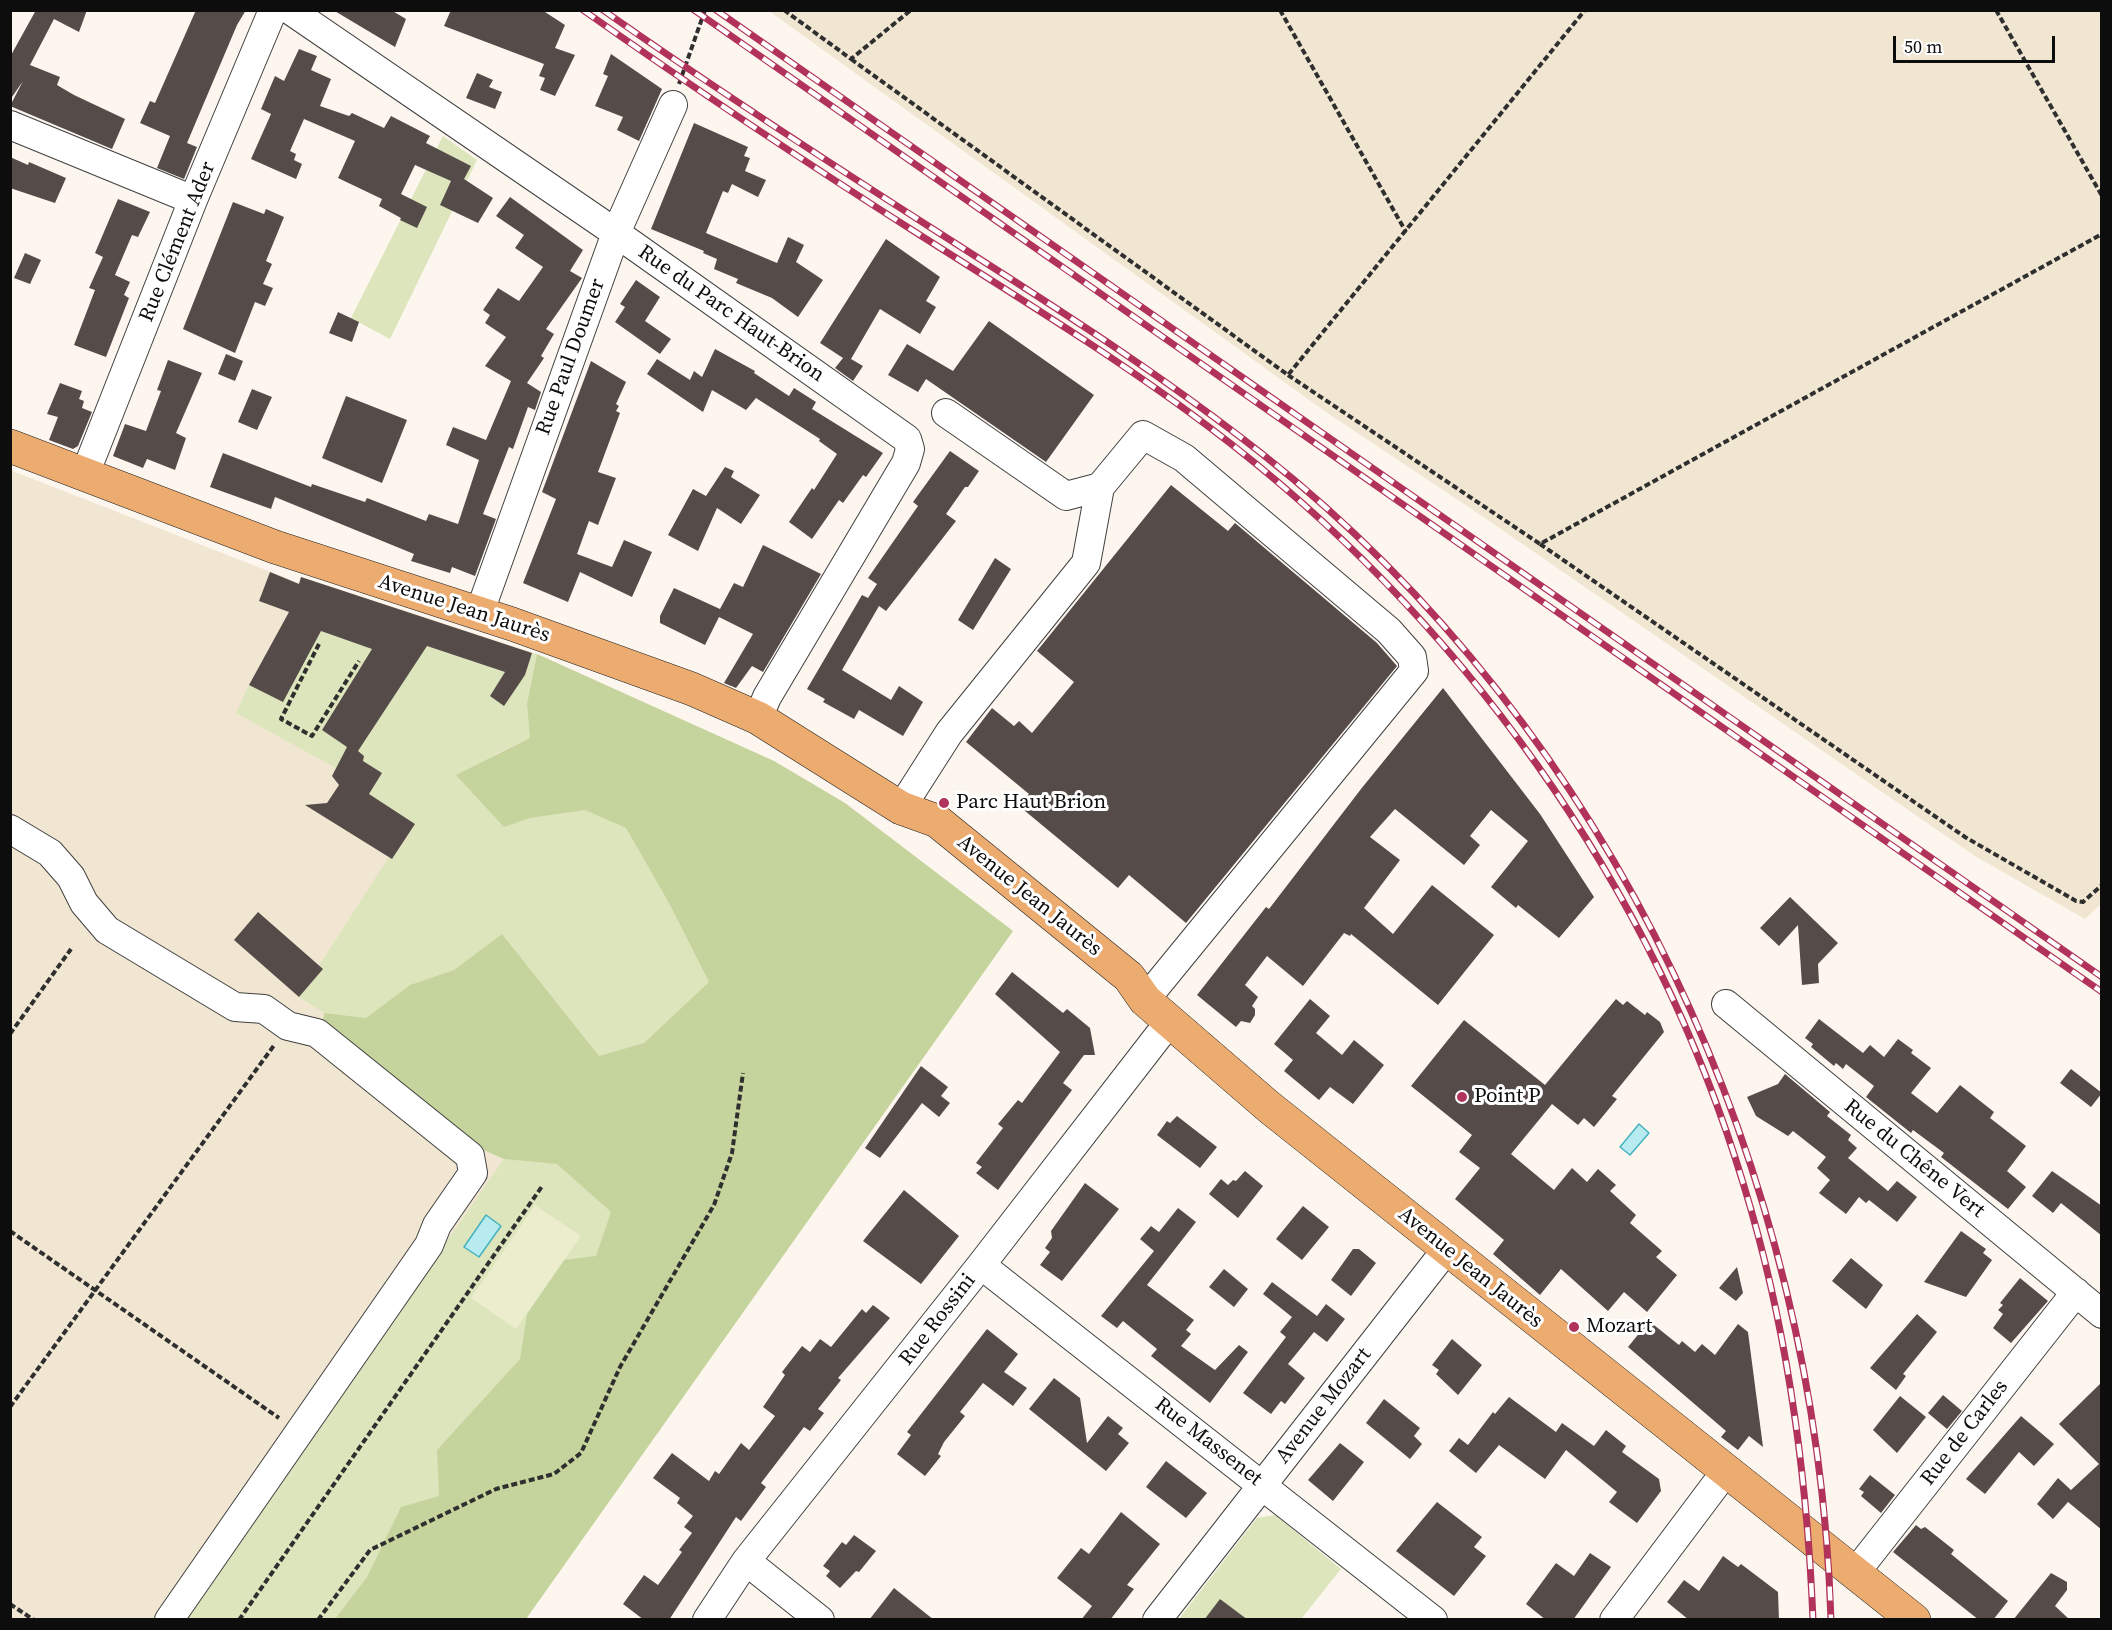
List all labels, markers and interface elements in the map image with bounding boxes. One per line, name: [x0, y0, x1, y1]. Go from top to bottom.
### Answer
scale bar: [1896, 24, 2058, 62]
text: 50 m: [1904, 34, 1942, 59]
street label: Rue Clément Ader: [134, 158, 222, 326]
street label: Rue du Parc Haut-Brion: [633, 240, 829, 388]
street label: Rue Paul Doumer: [531, 275, 611, 439]
street label: Avenue Jean Jaurès: [375, 569, 553, 649]
place label: Parc Haut Brion: [956, 790, 1106, 816]
marker: Parc Haut Brion: [937, 796, 951, 810]
street label: Avenue Jean Jaurès: [952, 830, 1106, 962]
place label: Point P: [1474, 1084, 1540, 1110]
marker: Point P: [1455, 1090, 1469, 1104]
street label: Rue du Chêne Vert: [1838, 1094, 1990, 1224]
street label: Avenue Jean Jaurès: [1393, 1202, 1547, 1334]
street label: Rue Rossini: [894, 1269, 982, 1371]
place label: Mozart: [1586, 1314, 1652, 1340]
marker: Mozart: [1567, 1320, 1581, 1334]
street label: Avenue Mozart: [1271, 1343, 1377, 1469]
street label: Rue de Carles: [1916, 1375, 2014, 1491]
street label: Rue Massenet: [1149, 1392, 1267, 1492]

